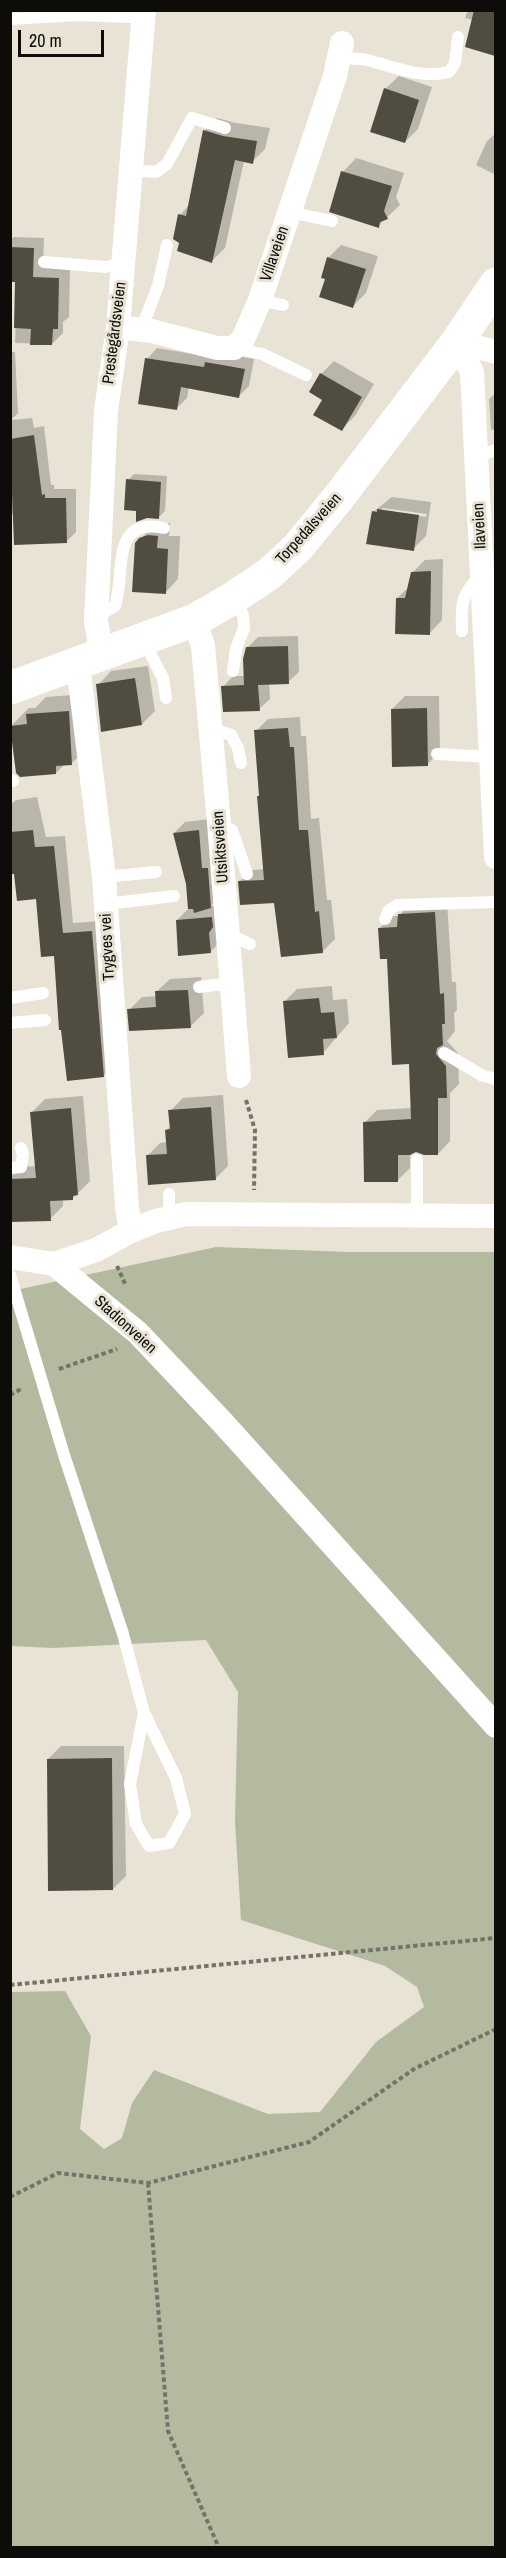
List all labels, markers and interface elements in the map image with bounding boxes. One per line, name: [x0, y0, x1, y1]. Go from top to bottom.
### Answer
scale bar: [21, 18, 106, 56]
text: 20 m: [29, 28, 62, 53]
street label: Villaveien: [257, 224, 293, 284]
street label: Prestegårdsveien: [99, 281, 131, 385]
street label: Torpedalsveien: [272, 490, 346, 568]
street label: Ilaveien: [469, 503, 491, 549]
street label: Utsiktsveien: [209, 810, 233, 884]
street label: Trygves vei: [97, 913, 119, 981]
street label: Stadionveien: [90, 1292, 160, 1358]

